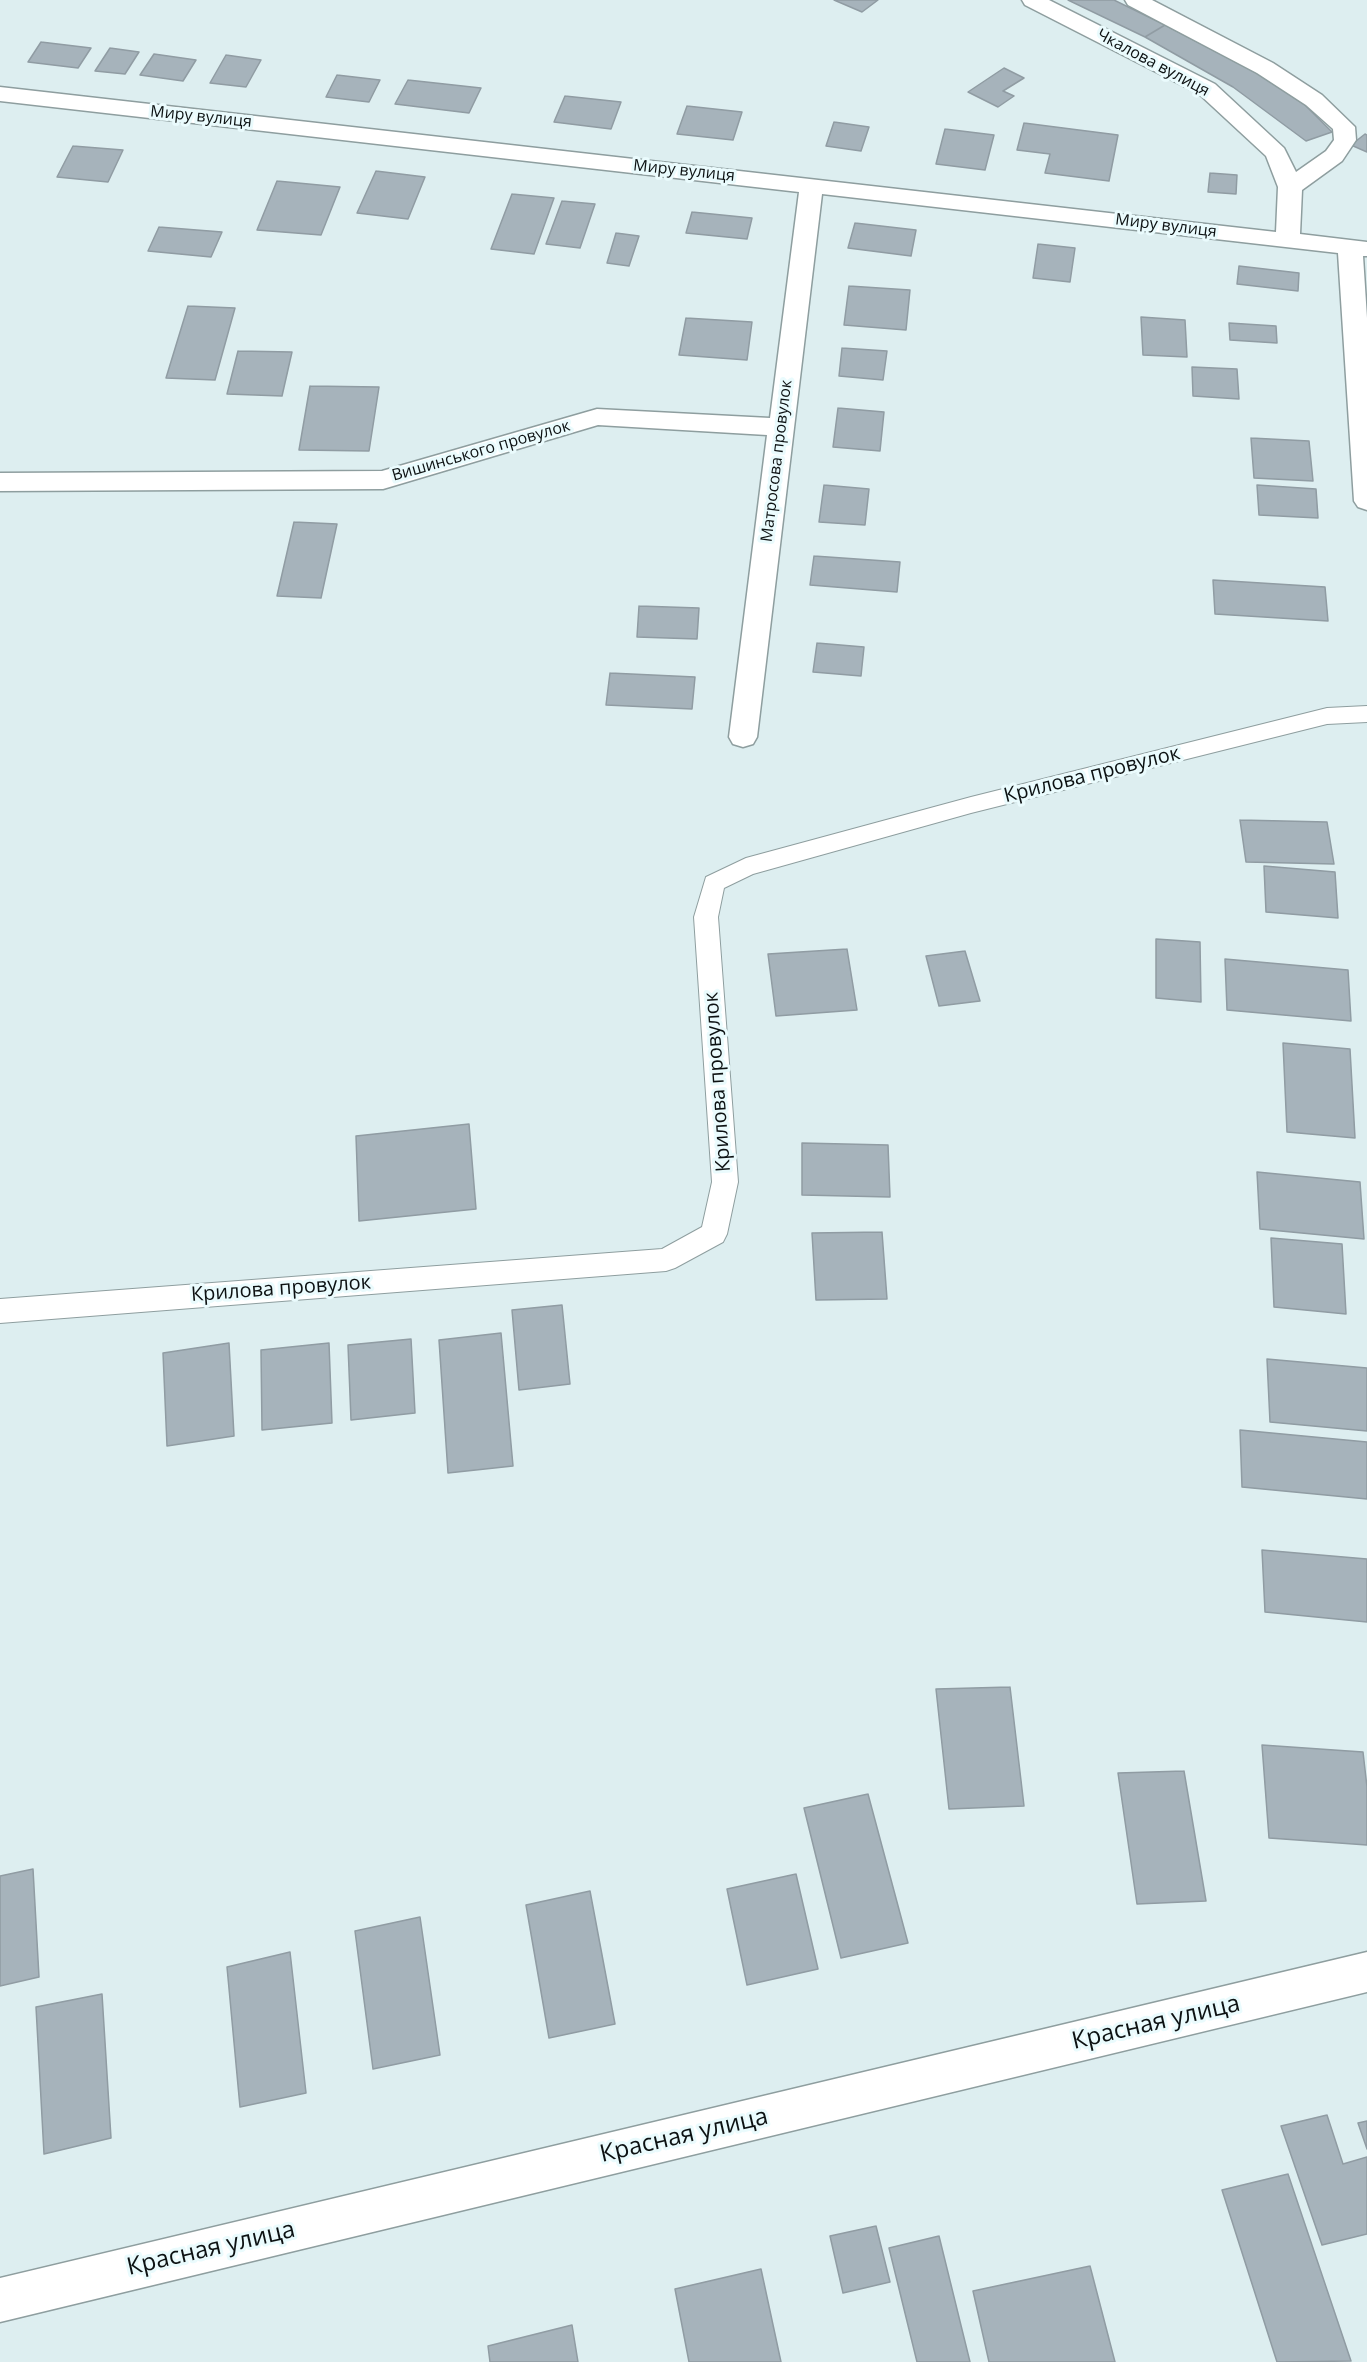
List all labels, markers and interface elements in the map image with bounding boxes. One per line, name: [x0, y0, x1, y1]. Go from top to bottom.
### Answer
street label: Чкалова вулиця: [1093, 25, 1213, 101]
street label: Миру вулиця: [149, 102, 253, 132]
street label: Миру вулиця: [632, 156, 736, 186]
street label: Миру вулиця: [1114, 210, 1218, 242]
street label: Матросова провулок: [758, 379, 796, 543]
street label: Вишинського провулок: [390, 416, 572, 486]
street label: Крилова провулок: [1002, 742, 1182, 808]
street label: Крилова провулок: [700, 991, 736, 1173]
street label: Крилова провулок: [190, 1271, 372, 1307]
street label: Красная улица: [1069, 1990, 1243, 2056]
street label: Красная улица: [597, 2103, 771, 2169]
street label: Красная улица: [124, 2216, 298, 2282]

